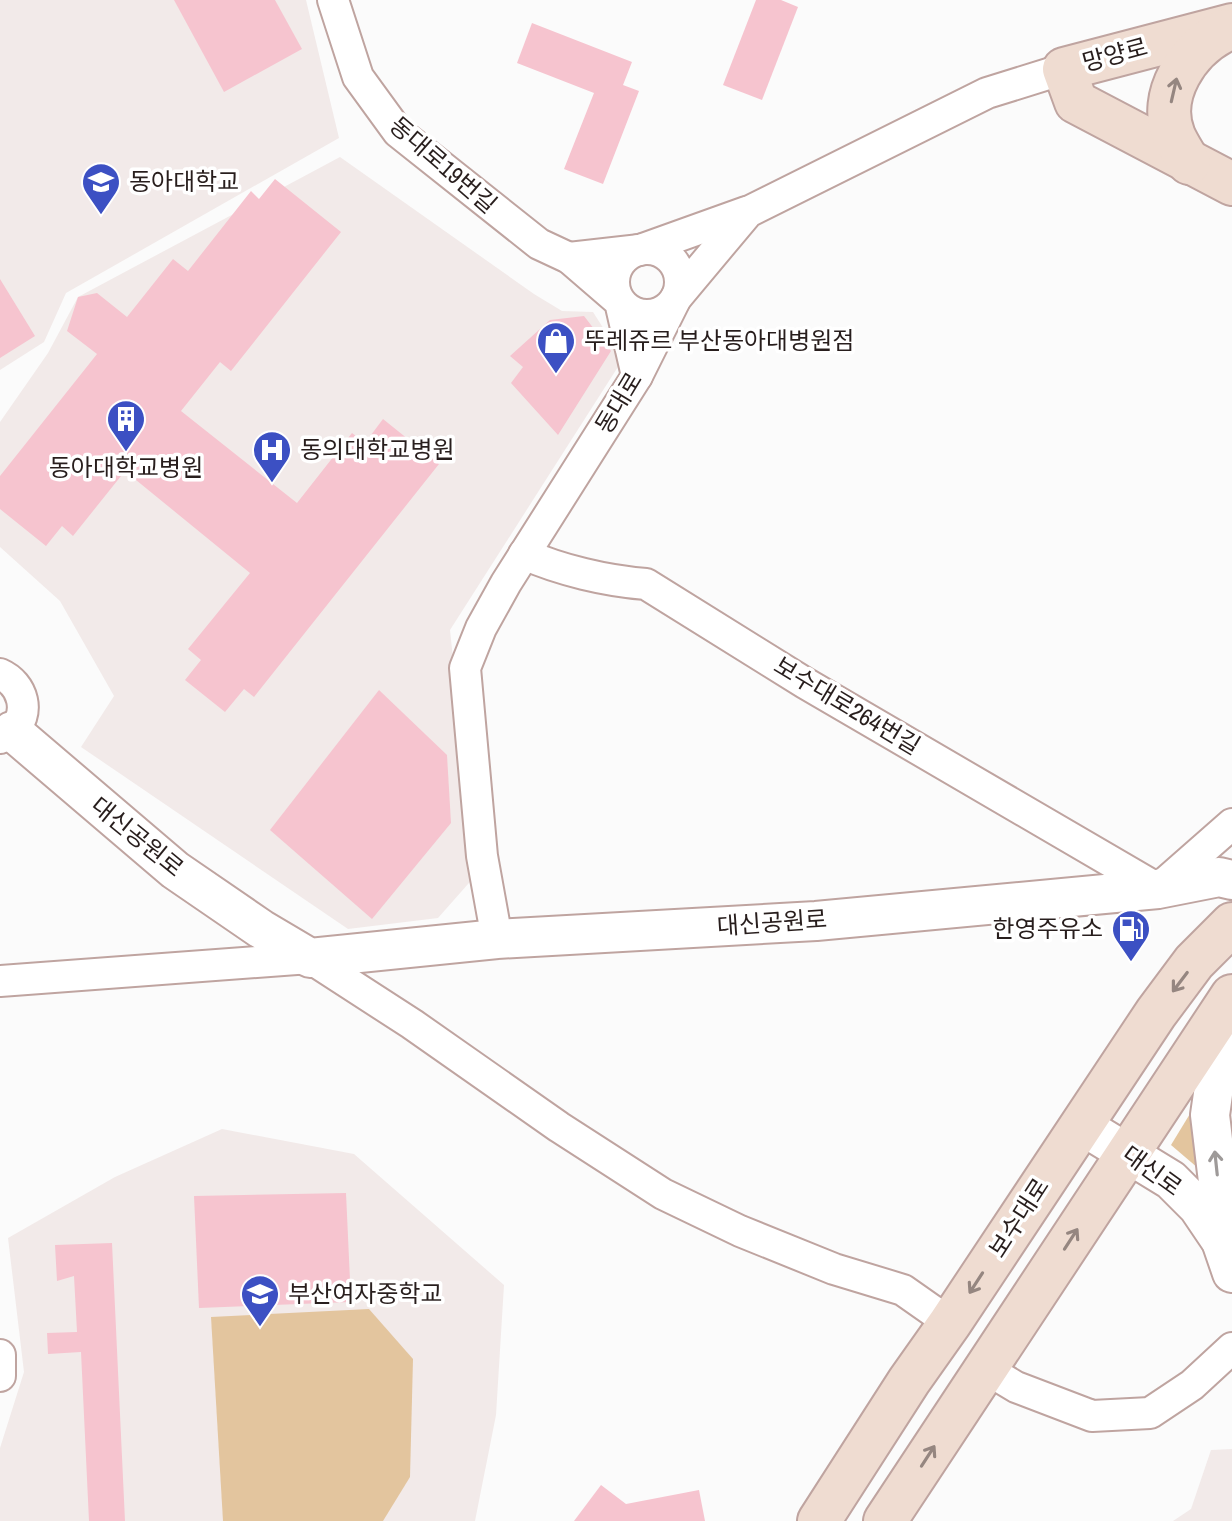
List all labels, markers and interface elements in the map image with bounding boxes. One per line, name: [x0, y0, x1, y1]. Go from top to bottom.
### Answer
street label: 망양로: [1079, 30, 1151, 78]
one-way arrow: [1167, 78, 1182, 104]
street label: 동대로19번길: [383, 109, 504, 220]
school or university icon: 동아대학교: [80, 161, 122, 216]
place label: 동아대학교: [129, 165, 239, 197]
shop icon: 뚜레쥬르 부산동아대병원점: [535, 320, 577, 375]
place label: 뚜레쥬르 부산동아대병원점: [584, 324, 854, 356]
street label: 동대로: [587, 366, 649, 439]
building icon: 동아대학교병원: [105, 398, 147, 453]
hospital icon: 동의대학교병원: [251, 429, 293, 484]
place label: 동의대학교병원: [300, 433, 455, 465]
place label: 동아대학교병원: [49, 451, 203, 483]
street label: 보수대로264번길: [768, 649, 927, 761]
street label: 대신공원로: [85, 789, 191, 883]
street label: 대신공원로: [716, 902, 828, 942]
fuel station icon: 한영주유소: [1110, 908, 1152, 963]
place label: 한영주유소: [993, 912, 1103, 944]
one-way arrow: [1171, 970, 1188, 992]
street label: 대신로: [1116, 1138, 1189, 1203]
one-way arrow: [1208, 1150, 1223, 1177]
street label: 보수대로: [981, 1172, 1056, 1263]
one-way arrow: [1064, 1228, 1080, 1251]
one-way arrow: [968, 1272, 984, 1294]
school or university icon: 부산여자중학교: [239, 1273, 281, 1328]
place label: 부산여자중학교: [288, 1277, 443, 1309]
one-way arrow: [920, 1445, 936, 1468]

